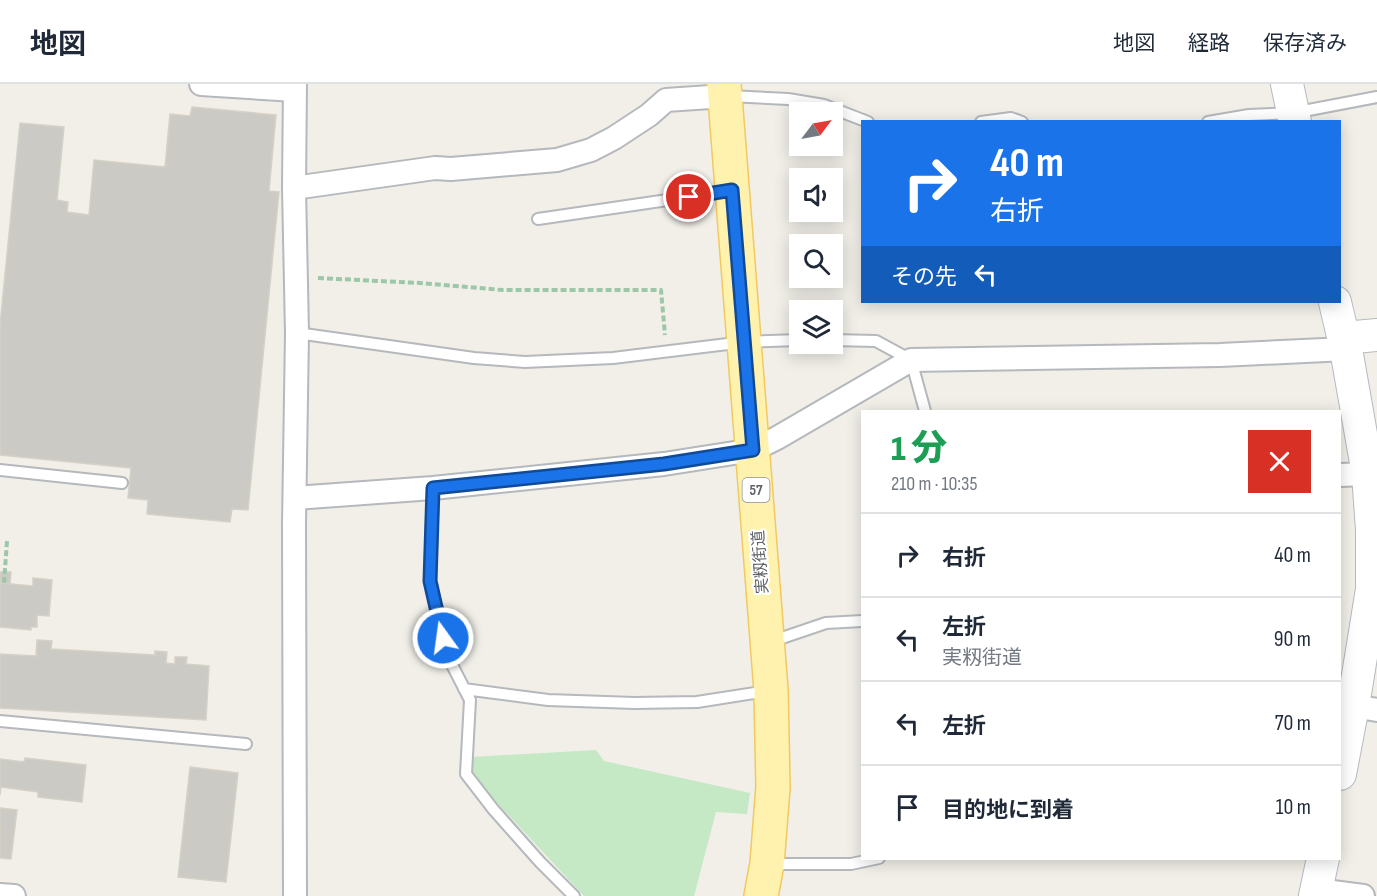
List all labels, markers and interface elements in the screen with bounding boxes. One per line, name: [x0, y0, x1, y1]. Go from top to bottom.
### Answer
text: 地図: [30, 28, 86, 61]
text: 地図: [1113, 31, 1155, 56]
text: 経路: [1188, 31, 1230, 56]
text: 保存済み: [1263, 31, 1347, 56]
north arrow: [789, 102, 843, 156]
map controls: [789, 102, 843, 354]
text: 40 m: [990, 138, 1064, 189]
icon: right: [891, 144, 969, 222]
button: sound: [789, 168, 843, 222]
pin: [663, 171, 714, 222]
icon: arrive: [672, 180, 705, 213]
text: 右折: [990, 196, 1044, 228]
button: search: [789, 234, 843, 288]
icon: left: [969, 258, 1002, 291]
text: その先: [891, 264, 957, 291]
button: layers: [789, 300, 843, 354]
text: 1 分: [891, 428, 947, 471]
button: close: [1248, 430, 1311, 493]
text: 210 m · 10:35: [891, 472, 977, 496]
road number: 57: [742, 478, 770, 502]
street label: 実籾街道: [749, 529, 773, 595]
icon: right: [891, 539, 924, 572]
text: 40 m: [1274, 542, 1311, 569]
text: 右折: [942, 545, 986, 572]
position arrow: [411, 606, 475, 670]
text: 左折: [942, 614, 986, 641]
icon: left: [891, 623, 924, 656]
text: 90 m: [1274, 626, 1311, 653]
text: 実籾街道: [942, 646, 1022, 670]
icon: left: [891, 707, 924, 740]
text: 70 m: [1275, 710, 1311, 737]
text: 左折: [942, 713, 986, 740]
icon: arrive: [891, 791, 924, 824]
text: 10 m: [1276, 794, 1311, 821]
text: 目的地に到着: [942, 797, 1074, 824]

